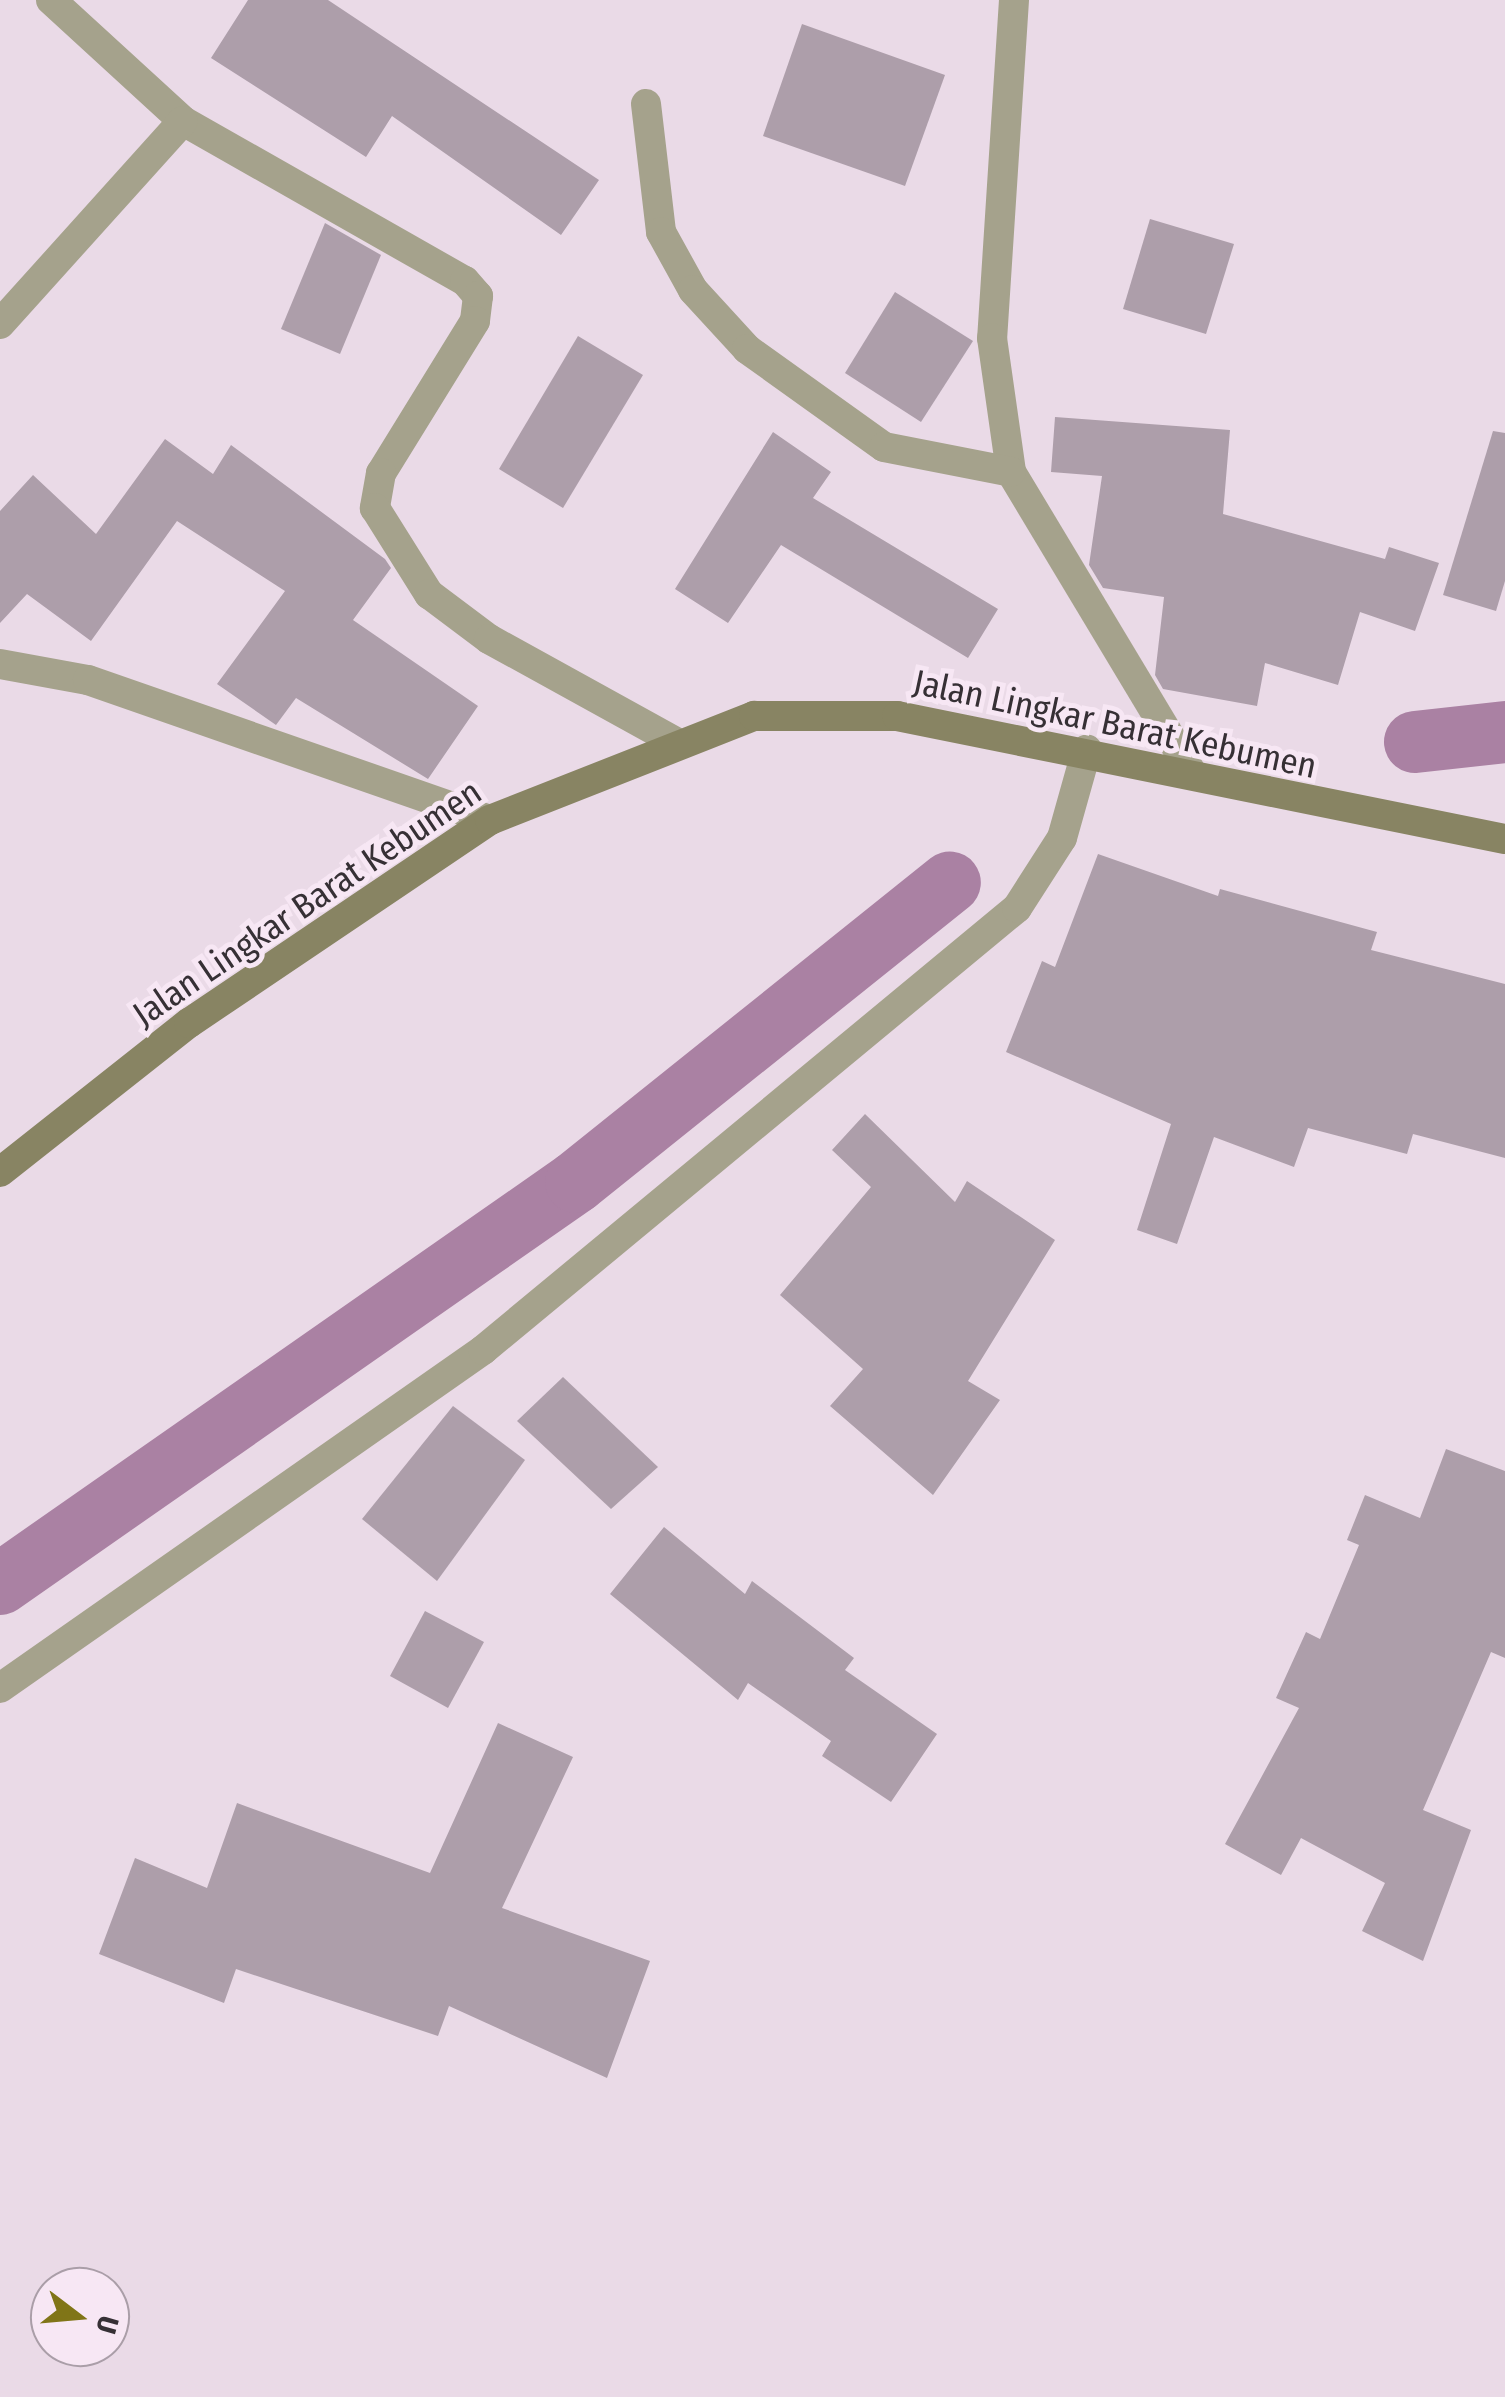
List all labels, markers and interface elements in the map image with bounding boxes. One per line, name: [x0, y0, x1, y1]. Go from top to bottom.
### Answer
street label: Jalan Lingkar Barat Kebumen: [910, 661, 1320, 787]
street label: Jalan Lingkar Barat Kebumen: [125, 771, 489, 1035]
north arrow: [30, 2267, 130, 2367]
text: U: [89, 2312, 126, 2337]

